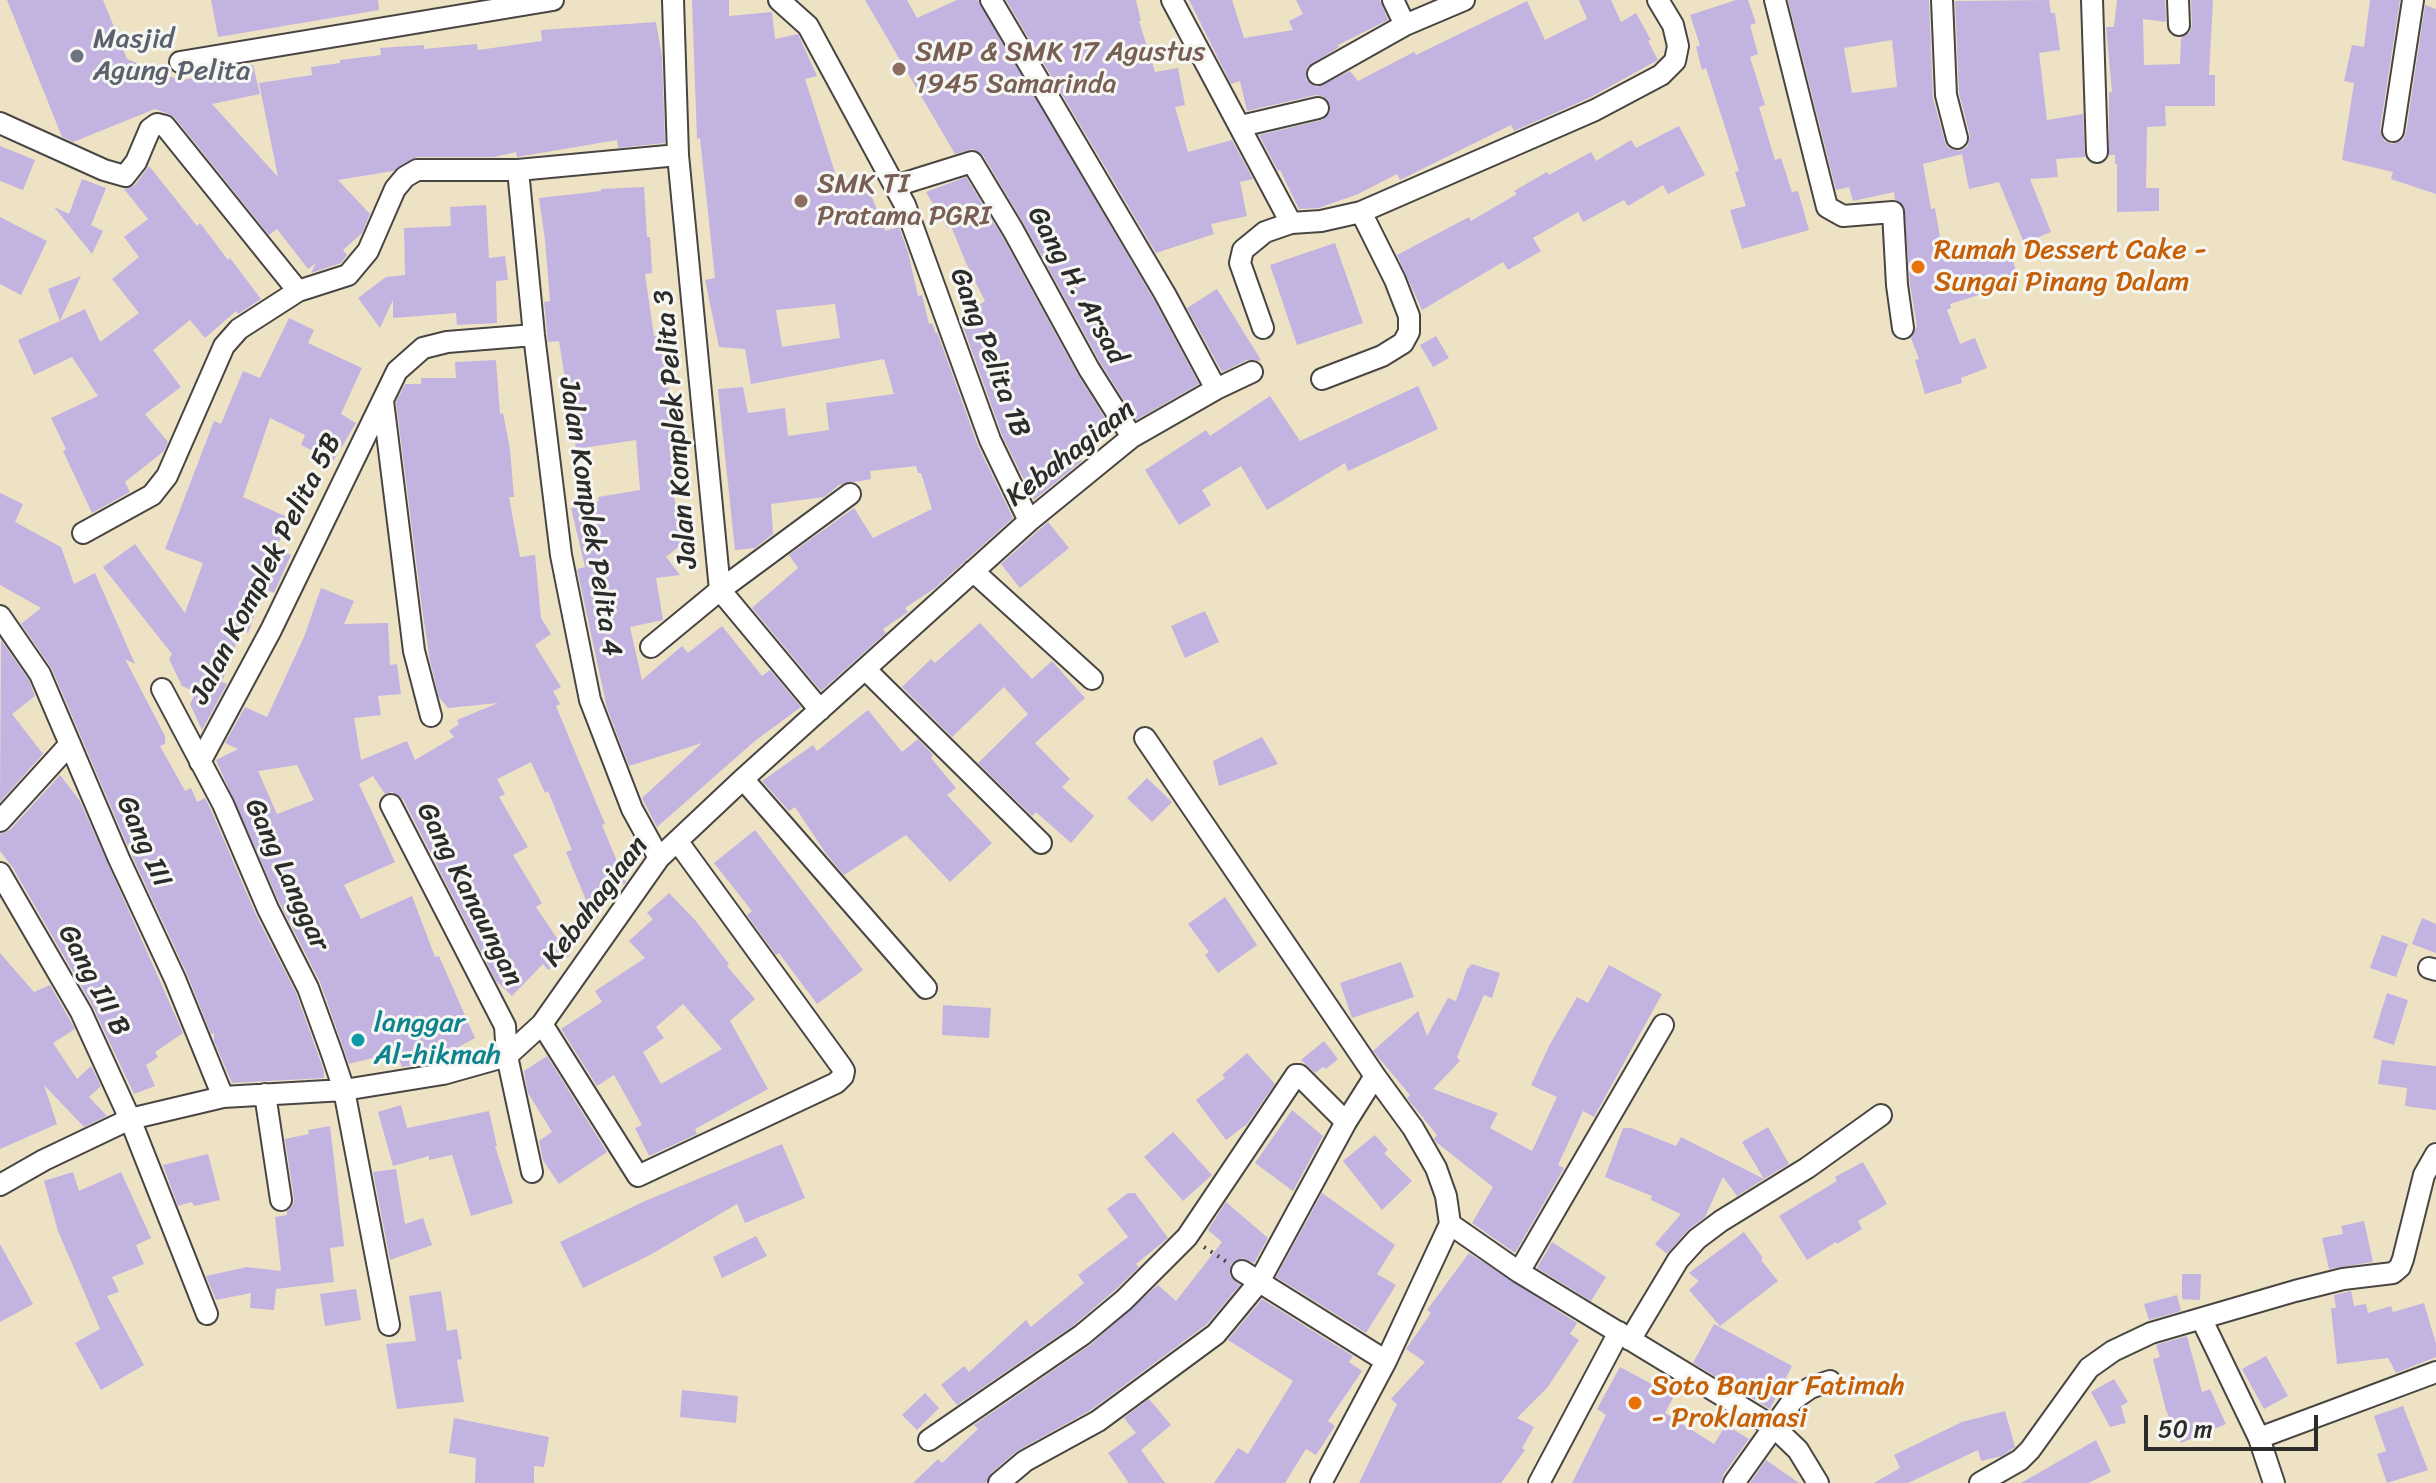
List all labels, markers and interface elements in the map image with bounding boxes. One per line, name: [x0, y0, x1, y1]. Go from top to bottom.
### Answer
place label: Masjid Agung Pelita: [93, 23, 250, 89]
place label: SMP & SMK 17 Agustus 1945 Samarinda: [915, 36, 1205, 102]
marker: Masjid Agung Pelita: [68, 47, 86, 65]
marker: SMP & SMK 17 Agustus 1945 Samarinda: [890, 60, 908, 78]
place label: SMK TI Pratama PGRI: [817, 168, 991, 234]
marker: SMK TI Pratama PGRI: [792, 192, 810, 210]
street label: Gang H. Arsad: [1019, 201, 1133, 371]
place label: Rumah Dessert Cake - Sungai Pinang Dalam: [1934, 234, 2207, 300]
marker: Rumah Dessert Cake - Sungai Pinang Dalam: [1909, 258, 1927, 276]
street label: Gang Pelita 1B: [941, 264, 1037, 442]
street label: Jalan Komplek Pelita 3: [648, 288, 706, 570]
street label: Jalan Komplek Pelita 4: [550, 375, 628, 659]
street label: Kebahagiaan: [1000, 393, 1142, 515]
street label: Jalan Komplek Pelita 5B: [184, 428, 350, 710]
street label: Gang III: [108, 791, 178, 893]
street label: Gang Langgar: [236, 794, 336, 956]
street label: Gang Kanaungan: [408, 798, 530, 992]
street label: Kebahagiaan: [536, 830, 656, 974]
street label: Gang III B: [50, 920, 136, 1042]
place label: langgar Al-hikmah: [374, 1007, 501, 1073]
marker: langgar Al-hikmah: [349, 1031, 367, 1049]
place label: Soto Banjar Fatimah - Proklamasi: [1651, 1370, 1905, 1436]
marker: Soto Banjar Fatimah - Proklamasi: [1626, 1394, 1644, 1412]
scale bar: [2148, 1399, 2322, 1449]
text: 50 m: [2158, 1408, 2213, 1450]

